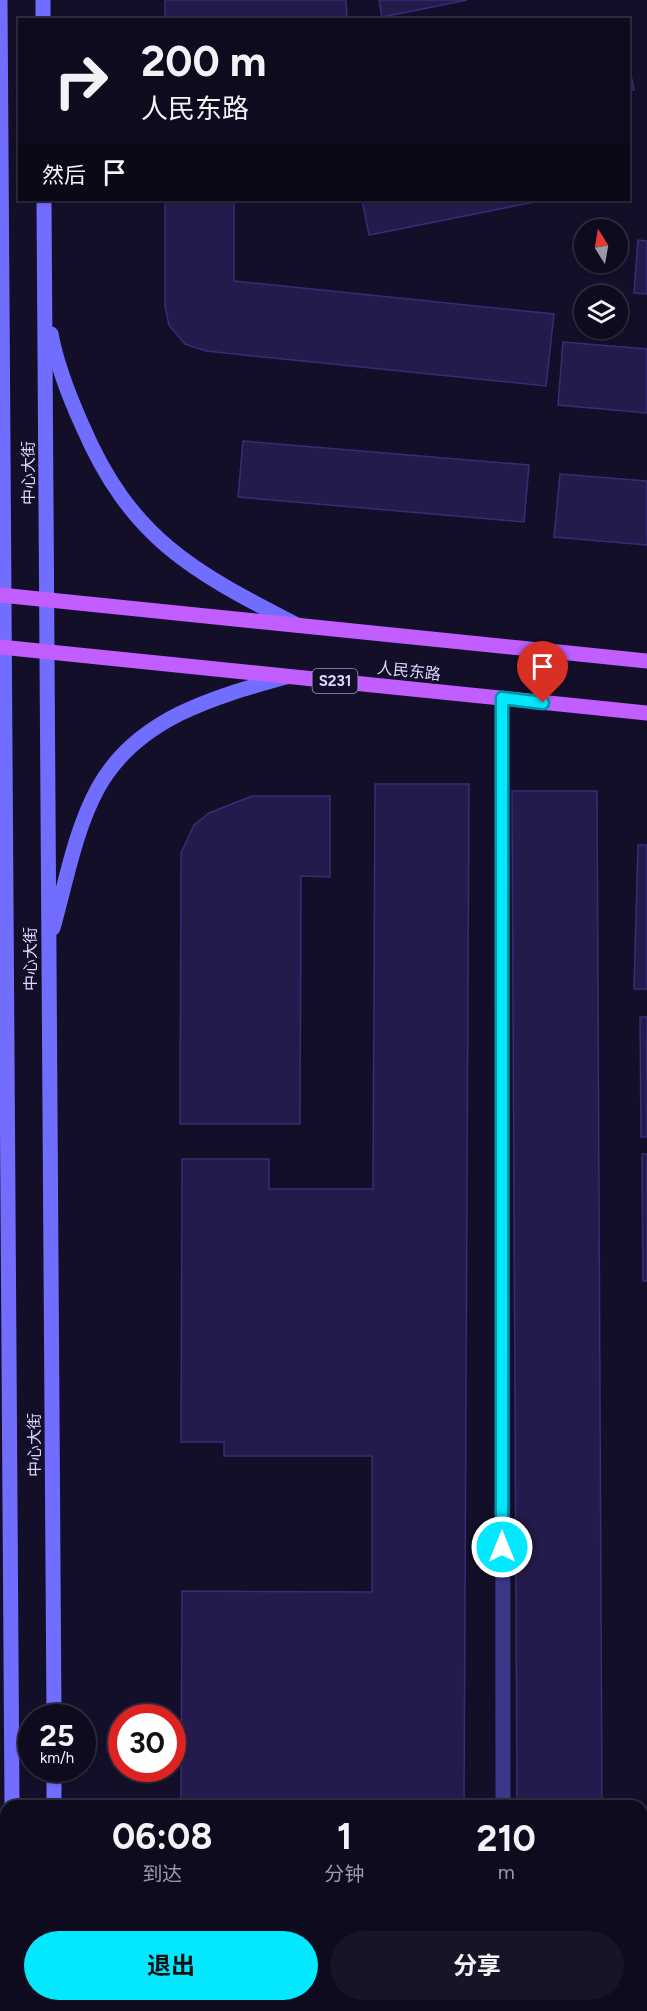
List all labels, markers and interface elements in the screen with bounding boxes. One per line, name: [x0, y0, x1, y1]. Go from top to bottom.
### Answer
text: 200 m: [141, 36, 266, 87]
icon: right: [42, 42, 120, 120]
text: 人民东路: [141, 92, 249, 125]
icon: arrive: [98, 156, 131, 189]
text: 然后: [42, 162, 86, 189]
north arrow: [574, 219, 628, 273]
map controls: [574, 219, 628, 339]
button: layers: [574, 285, 628, 339]
street label: 中心大街: [19, 441, 38, 505]
pin: [517, 641, 568, 703]
icon: arrive: [526, 650, 559, 683]
street label: 人民东路: [376, 658, 442, 684]
road number: S231: [312, 669, 358, 693]
street label: 中心大街: [21, 927, 40, 991]
street label: 中心大街: [25, 1413, 44, 1477]
position arrow: [470, 1515, 534, 1579]
speed limit sign: 30: [108, 1704, 186, 1782]
text: 25: [40, 1717, 74, 1754]
text: km/h: [40, 1749, 74, 1767]
text: 06:08: [112, 1815, 212, 1858]
text: 1: [337, 1815, 352, 1858]
text: 210: [477, 1817, 536, 1860]
text: m: [498, 1860, 515, 1884]
text: 到达: [142, 1862, 182, 1886]
text: 分钟: [325, 1862, 365, 1886]
button: 退出: [24, 1931, 318, 2000]
button: 分享: [330, 1931, 624, 2000]

